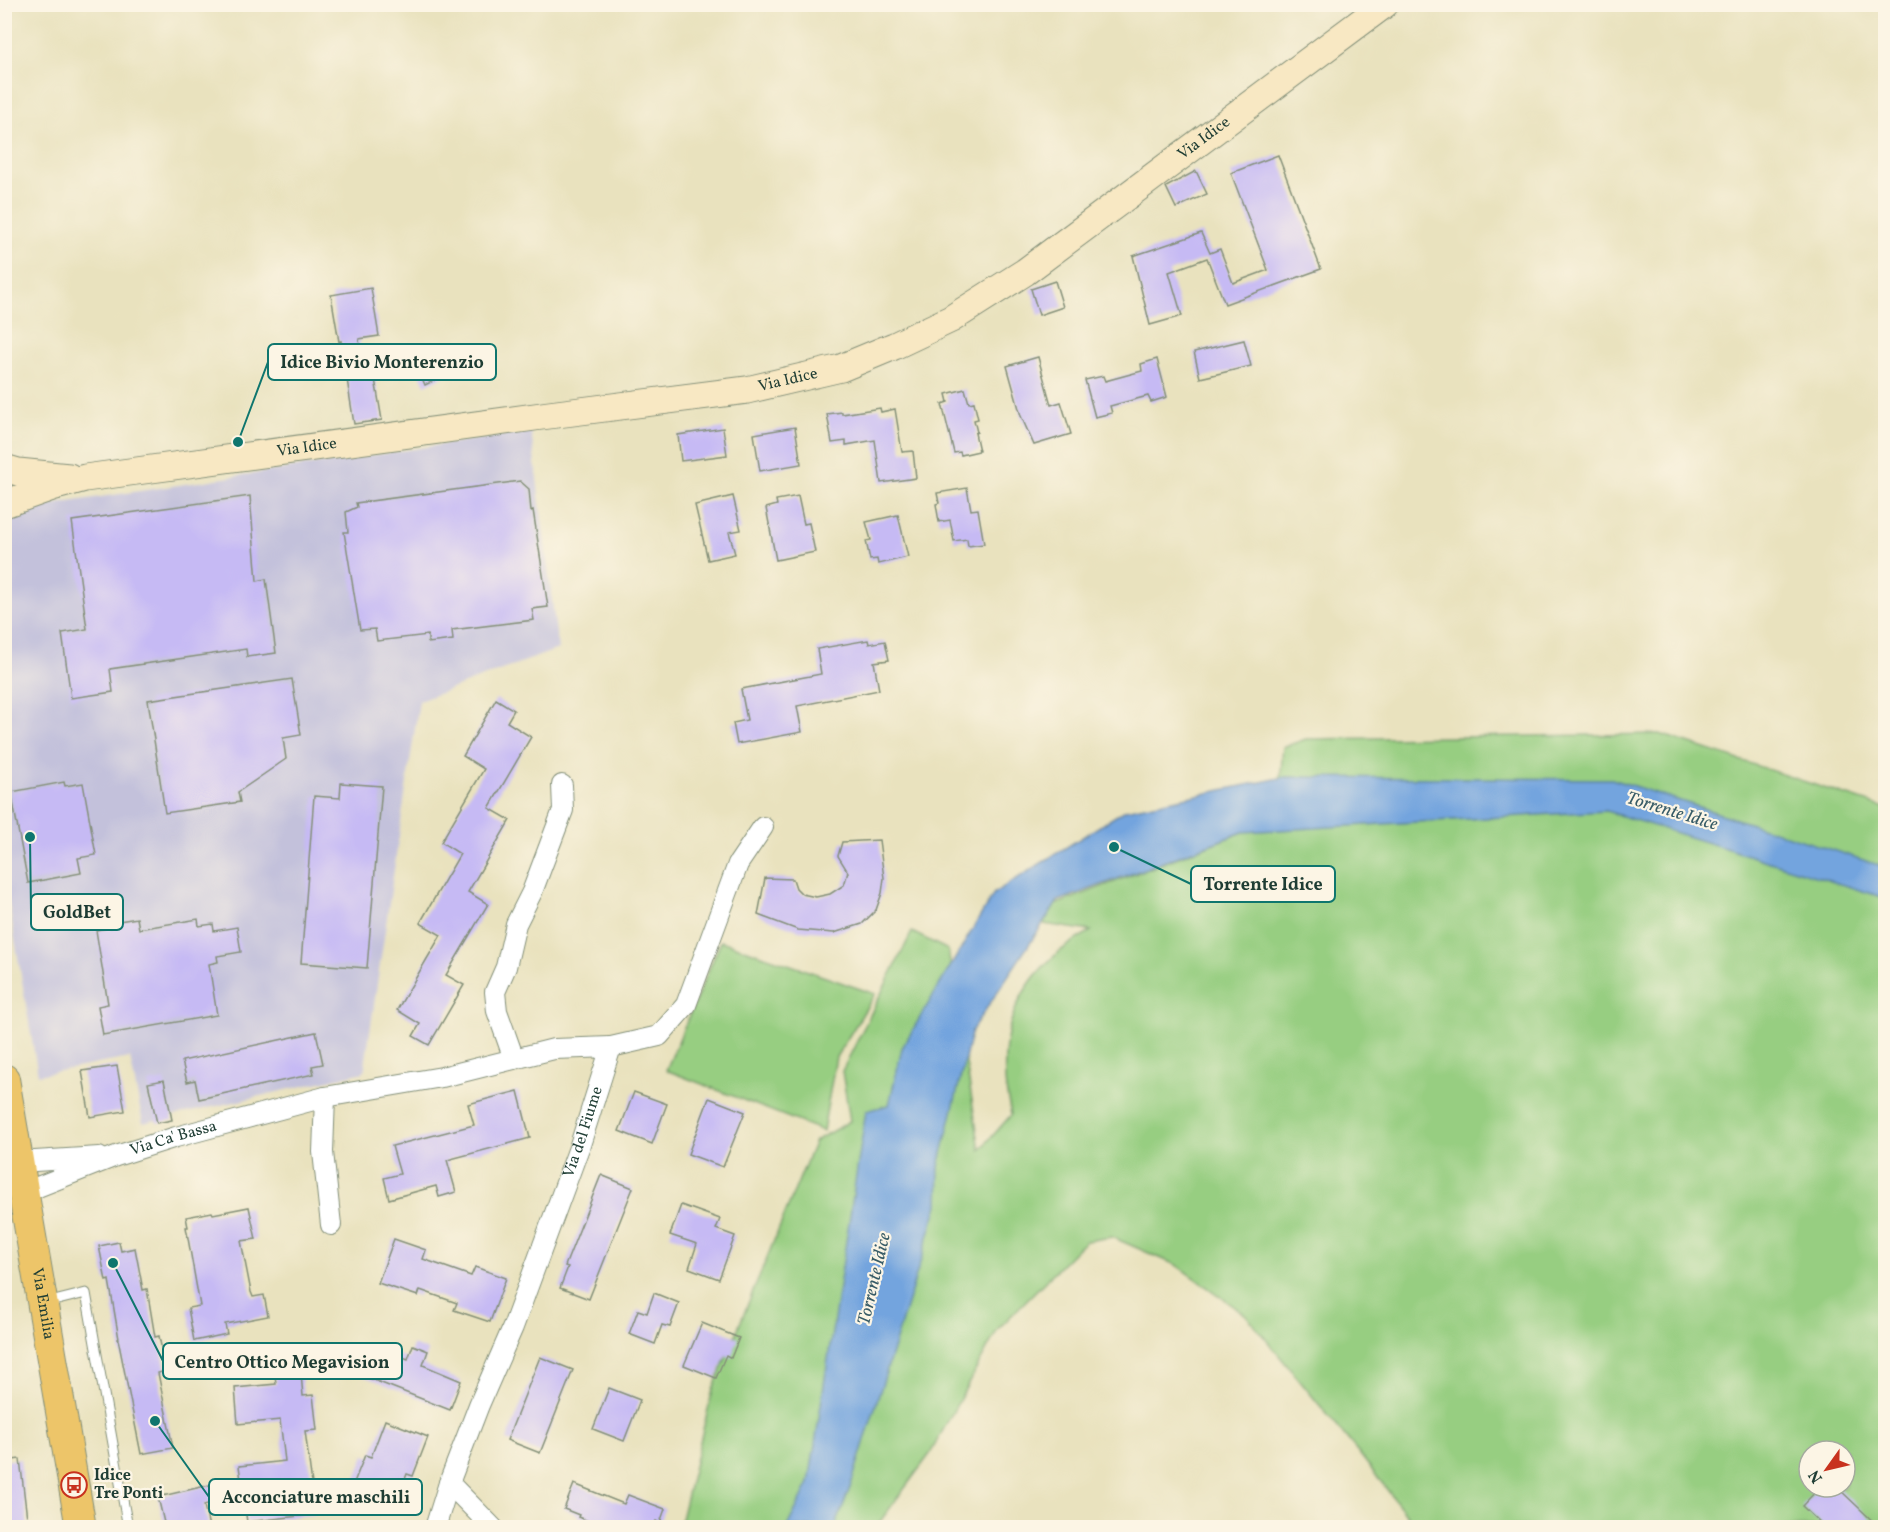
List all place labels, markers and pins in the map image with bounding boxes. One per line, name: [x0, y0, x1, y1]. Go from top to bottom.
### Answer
callout: Idice Bivio Monterenzio: [268, 344, 496, 380]
callout: Torrente Idice: [1191, 866, 1335, 902]
callout: GoldBet: [31, 894, 123, 930]
callout: Centro Ottico Megavision: [163, 1343, 402, 1379]
place label: Idice Tre Ponti: [94, 1465, 164, 1505]
bus stop icon: Idice Tre Ponti: [59, 1470, 89, 1500]
callout: Acconciature maschili: [209, 1479, 422, 1515]

